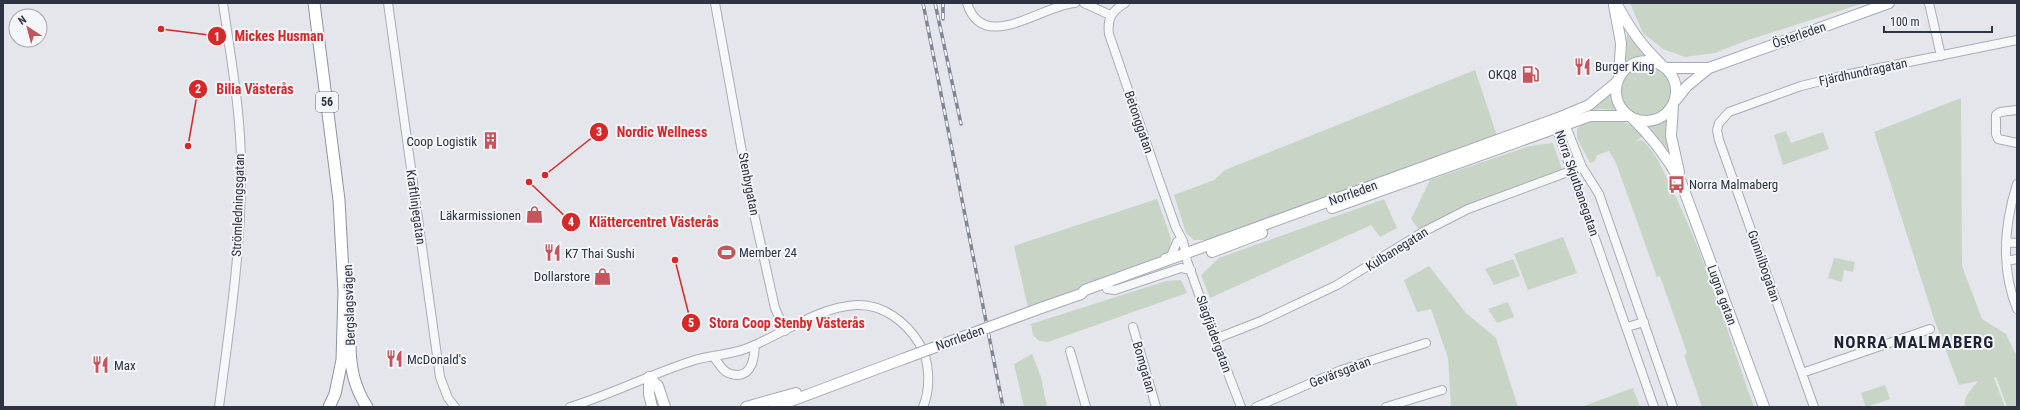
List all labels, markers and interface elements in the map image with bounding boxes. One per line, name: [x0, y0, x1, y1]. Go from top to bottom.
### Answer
north arrow: [8, 8, 48, 48]
scale bar: [1884, 8, 1992, 34]
text: N: [16, 13, 29, 28]
text: 100 m: [1890, 15, 1920, 29]
street label: Österleden: [1770, 19, 1828, 51]
callout: Mickes Husman: [207, 23, 332, 49]
text: Mickes Husman: [234, 28, 324, 44]
text: 1: [214, 30, 220, 44]
street label: Fjärdhundragatan: [1817, 55, 1909, 89]
restaurant icon: Burger King: [1572, 56, 1592, 76]
place label: Burger King: [1595, 59, 1654, 74]
fuel station icon: OKQ8: [1520, 64, 1540, 84]
place label: OKQ8: [1488, 67, 1517, 82]
callout: Bilia Västerås: [188, 76, 301, 102]
text: Bilia Västerås: [216, 81, 294, 97]
text: 2: [195, 82, 201, 96]
street label: Betonggatan: [1121, 89, 1157, 155]
road number: 56: [316, 92, 338, 112]
callout: Nordic Wellness: [589, 119, 715, 145]
text: Nordic Wellness: [617, 124, 707, 140]
text: 3: [596, 125, 602, 139]
street label: Norra Skjutbanegatan: [1552, 128, 1602, 238]
building icon: Coop Logistik: [480, 131, 500, 151]
place label: Coop Logistik: [406, 134, 477, 149]
street label: Stenbygatan: [736, 151, 762, 217]
street label: Strömledningsgatan: [229, 153, 247, 257]
street label: Kraftlinjegatan: [403, 169, 429, 245]
bus stop icon: Norra Malmaberg: [1666, 174, 1686, 194]
street label: Norrleden: [1327, 177, 1379, 209]
place label: Norra Malmaberg: [1689, 177, 1778, 192]
shop icon: Läkarmissionen: [524, 205, 544, 225]
place label: Läkarmissionen: [440, 208, 521, 223]
callout: Klättercentret Västerås: [561, 209, 727, 235]
text: Klättercentret Västerås: [589, 214, 719, 230]
text: 4: [568, 215, 574, 229]
street label: Kulbanegatan: [1363, 224, 1431, 274]
street label: Gunnilbogatan: [1745, 228, 1783, 304]
sports icon: Member 24: [716, 242, 736, 262]
restaurant icon: K7 Thai Sushi: [542, 243, 562, 263]
place label: Member 24: [739, 245, 798, 260]
place label: K7 Thai Sushi: [565, 246, 635, 261]
street label: Lugna gatan: [1704, 263, 1740, 327]
street label: Bergslagsvägen: [340, 264, 358, 346]
shop icon: Dollarstore: [593, 266, 613, 286]
place label: Dollarstore: [534, 269, 590, 284]
street label: Slagfjädergatan: [1193, 293, 1235, 375]
callout: Stora Coop Stenby Västerås: [681, 310, 873, 336]
text: Stora Coop Stenby Västerås: [709, 315, 865, 331]
text: 5: [688, 316, 694, 330]
street label: Norrleden: [934, 322, 986, 354]
district label: NORRA MALMABERG: [1834, 332, 1994, 352]
street label: Bomgatan: [1130, 340, 1158, 394]
restaurant icon: McDonald's: [384, 349, 404, 369]
place label: McDonald's: [407, 352, 466, 367]
street label: Gevärsgatan: [1307, 353, 1373, 391]
restaurant icon: Max: [91, 355, 111, 375]
place label: Max: [114, 358, 136, 373]

